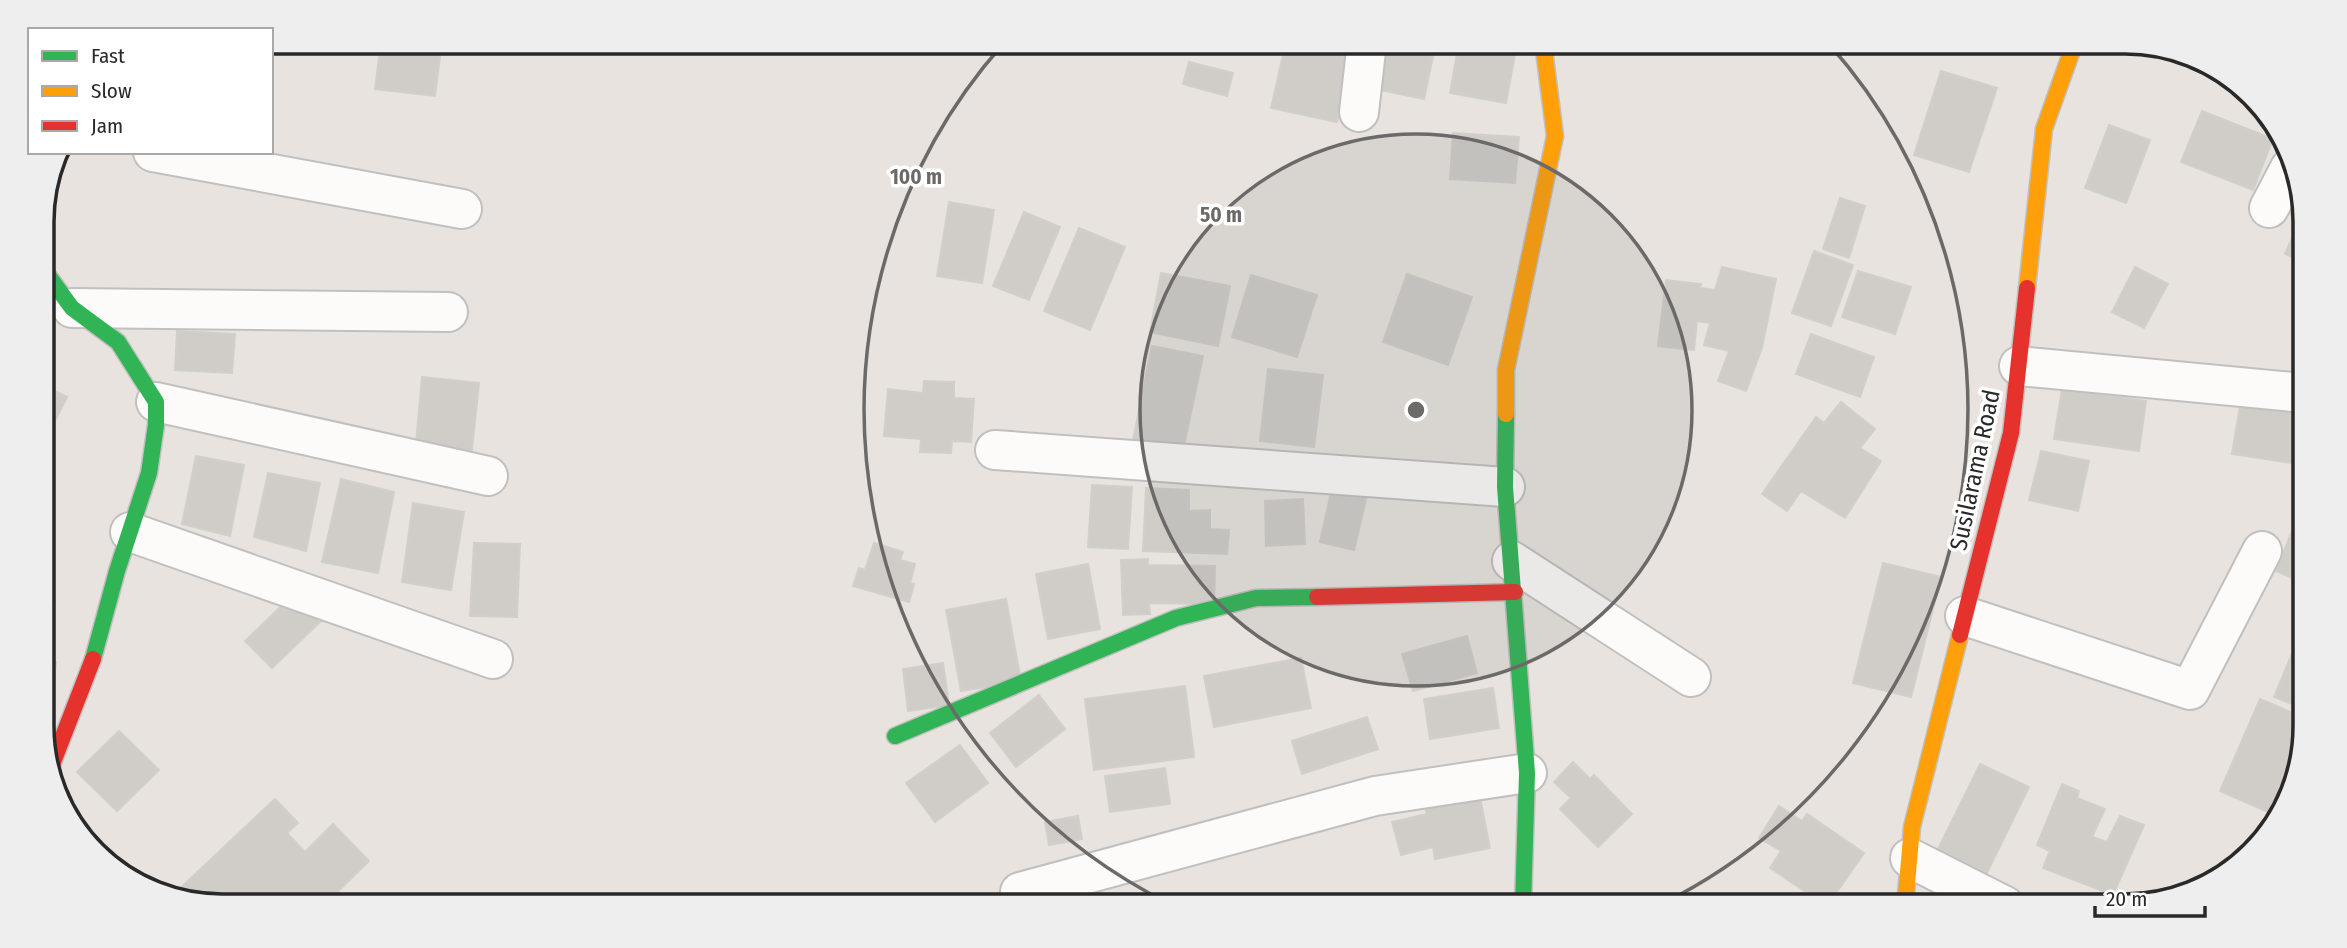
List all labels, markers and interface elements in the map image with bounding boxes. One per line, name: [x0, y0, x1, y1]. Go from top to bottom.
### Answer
legend: [28, 28, 273, 154]
text: Fast: [91, 43, 125, 69]
text: Slow: [91, 78, 132, 104]
text: Jam: [91, 113, 123, 139]
text: 100 m: [890, 164, 942, 190]
text: 50 m: [1200, 202, 1242, 228]
street label: Susilarama Road: [1944, 387, 2006, 553]
centre of rings: [1404, 398, 1428, 422]
scale bar: [2095, 874, 2205, 918]
text: 20 m: [2106, 886, 2147, 912]

